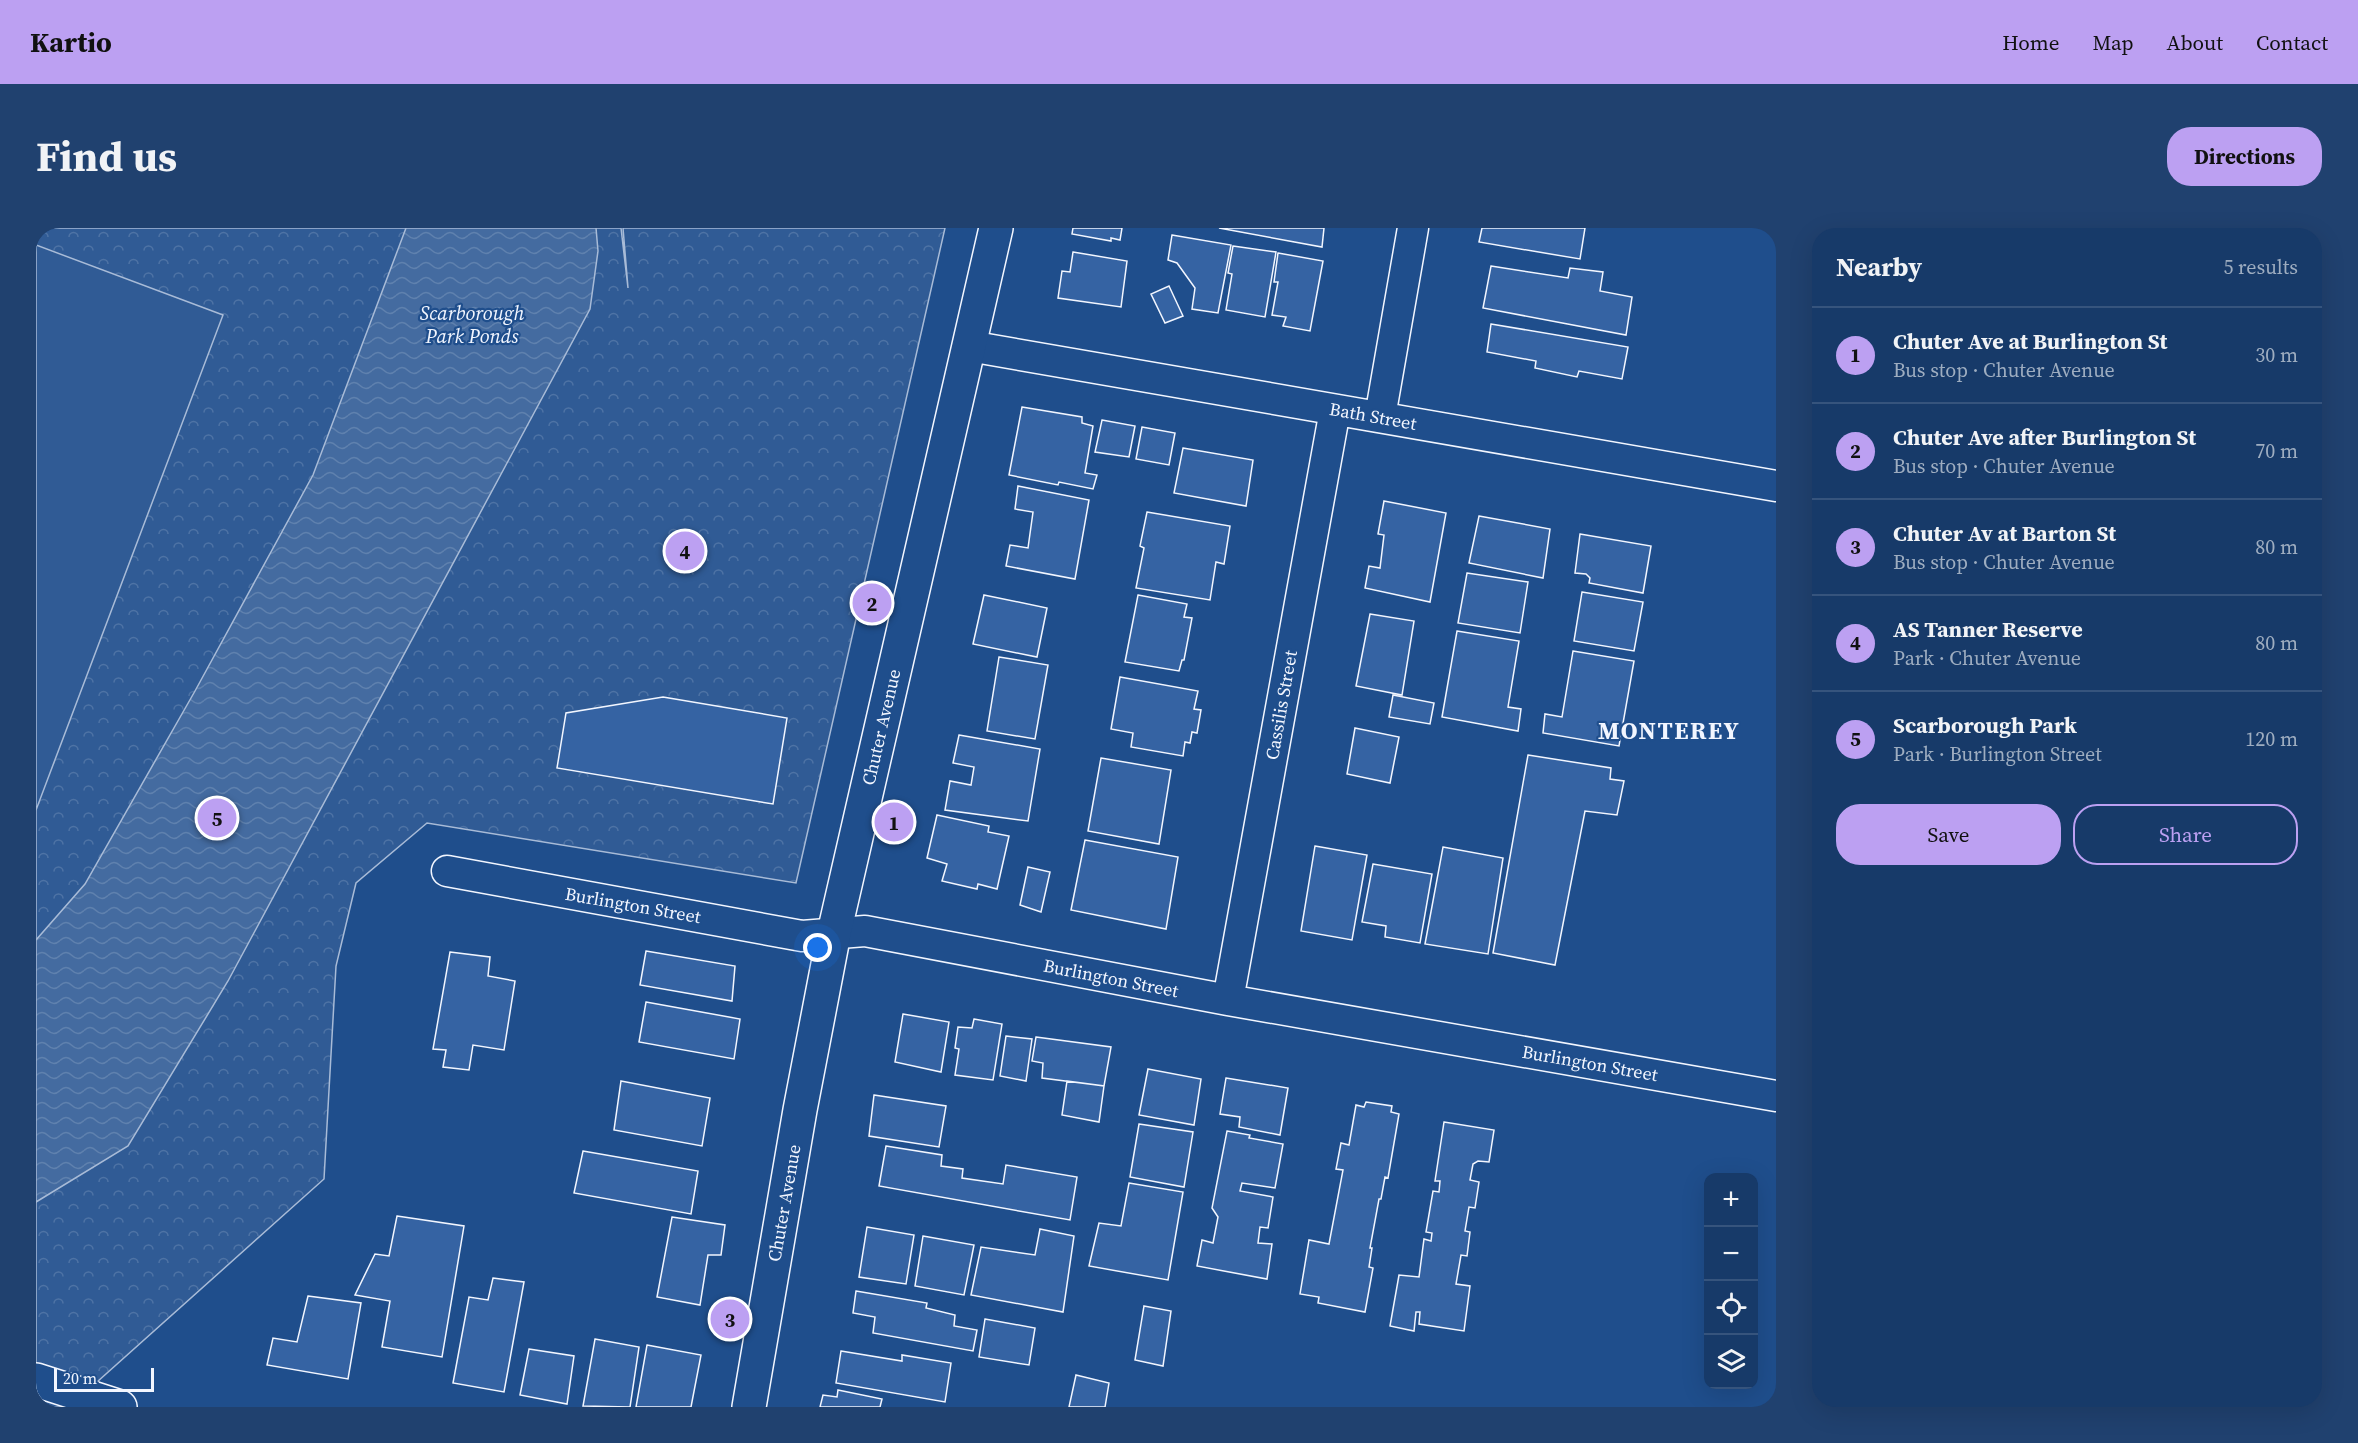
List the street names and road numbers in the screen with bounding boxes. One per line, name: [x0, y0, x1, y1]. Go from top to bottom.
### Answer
street label: Bath Street: [1328, 396, 1419, 436]
street label: Cassilis Street: [1259, 648, 1303, 762]
street label: Chuter Avenue: [855, 666, 907, 788]
street label: Burlington Street: [563, 881, 703, 929]
street label: Burlington Street: [1041, 953, 1181, 1003]
street label: Burlington Street: [1520, 1039, 1660, 1087]
street label: Chuter Avenue: [761, 1142, 807, 1264]

